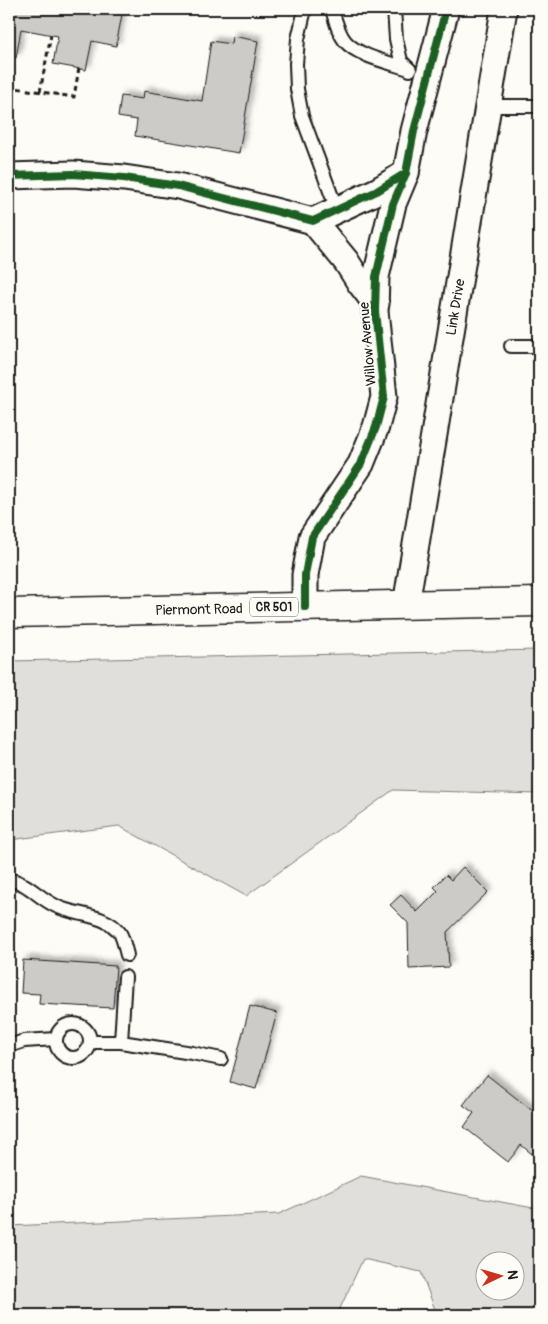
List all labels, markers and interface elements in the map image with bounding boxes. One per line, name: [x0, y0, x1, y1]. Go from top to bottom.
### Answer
street label: Link Drive: [442, 277, 469, 337]
street label: Willow Avenue: [355, 301, 380, 387]
road number: CR 501: [250, 598, 298, 616]
street label: Piermont Road: [155, 600, 243, 619]
north arrow: [476, 1252, 526, 1302]
text: N: [504, 1269, 521, 1280]

